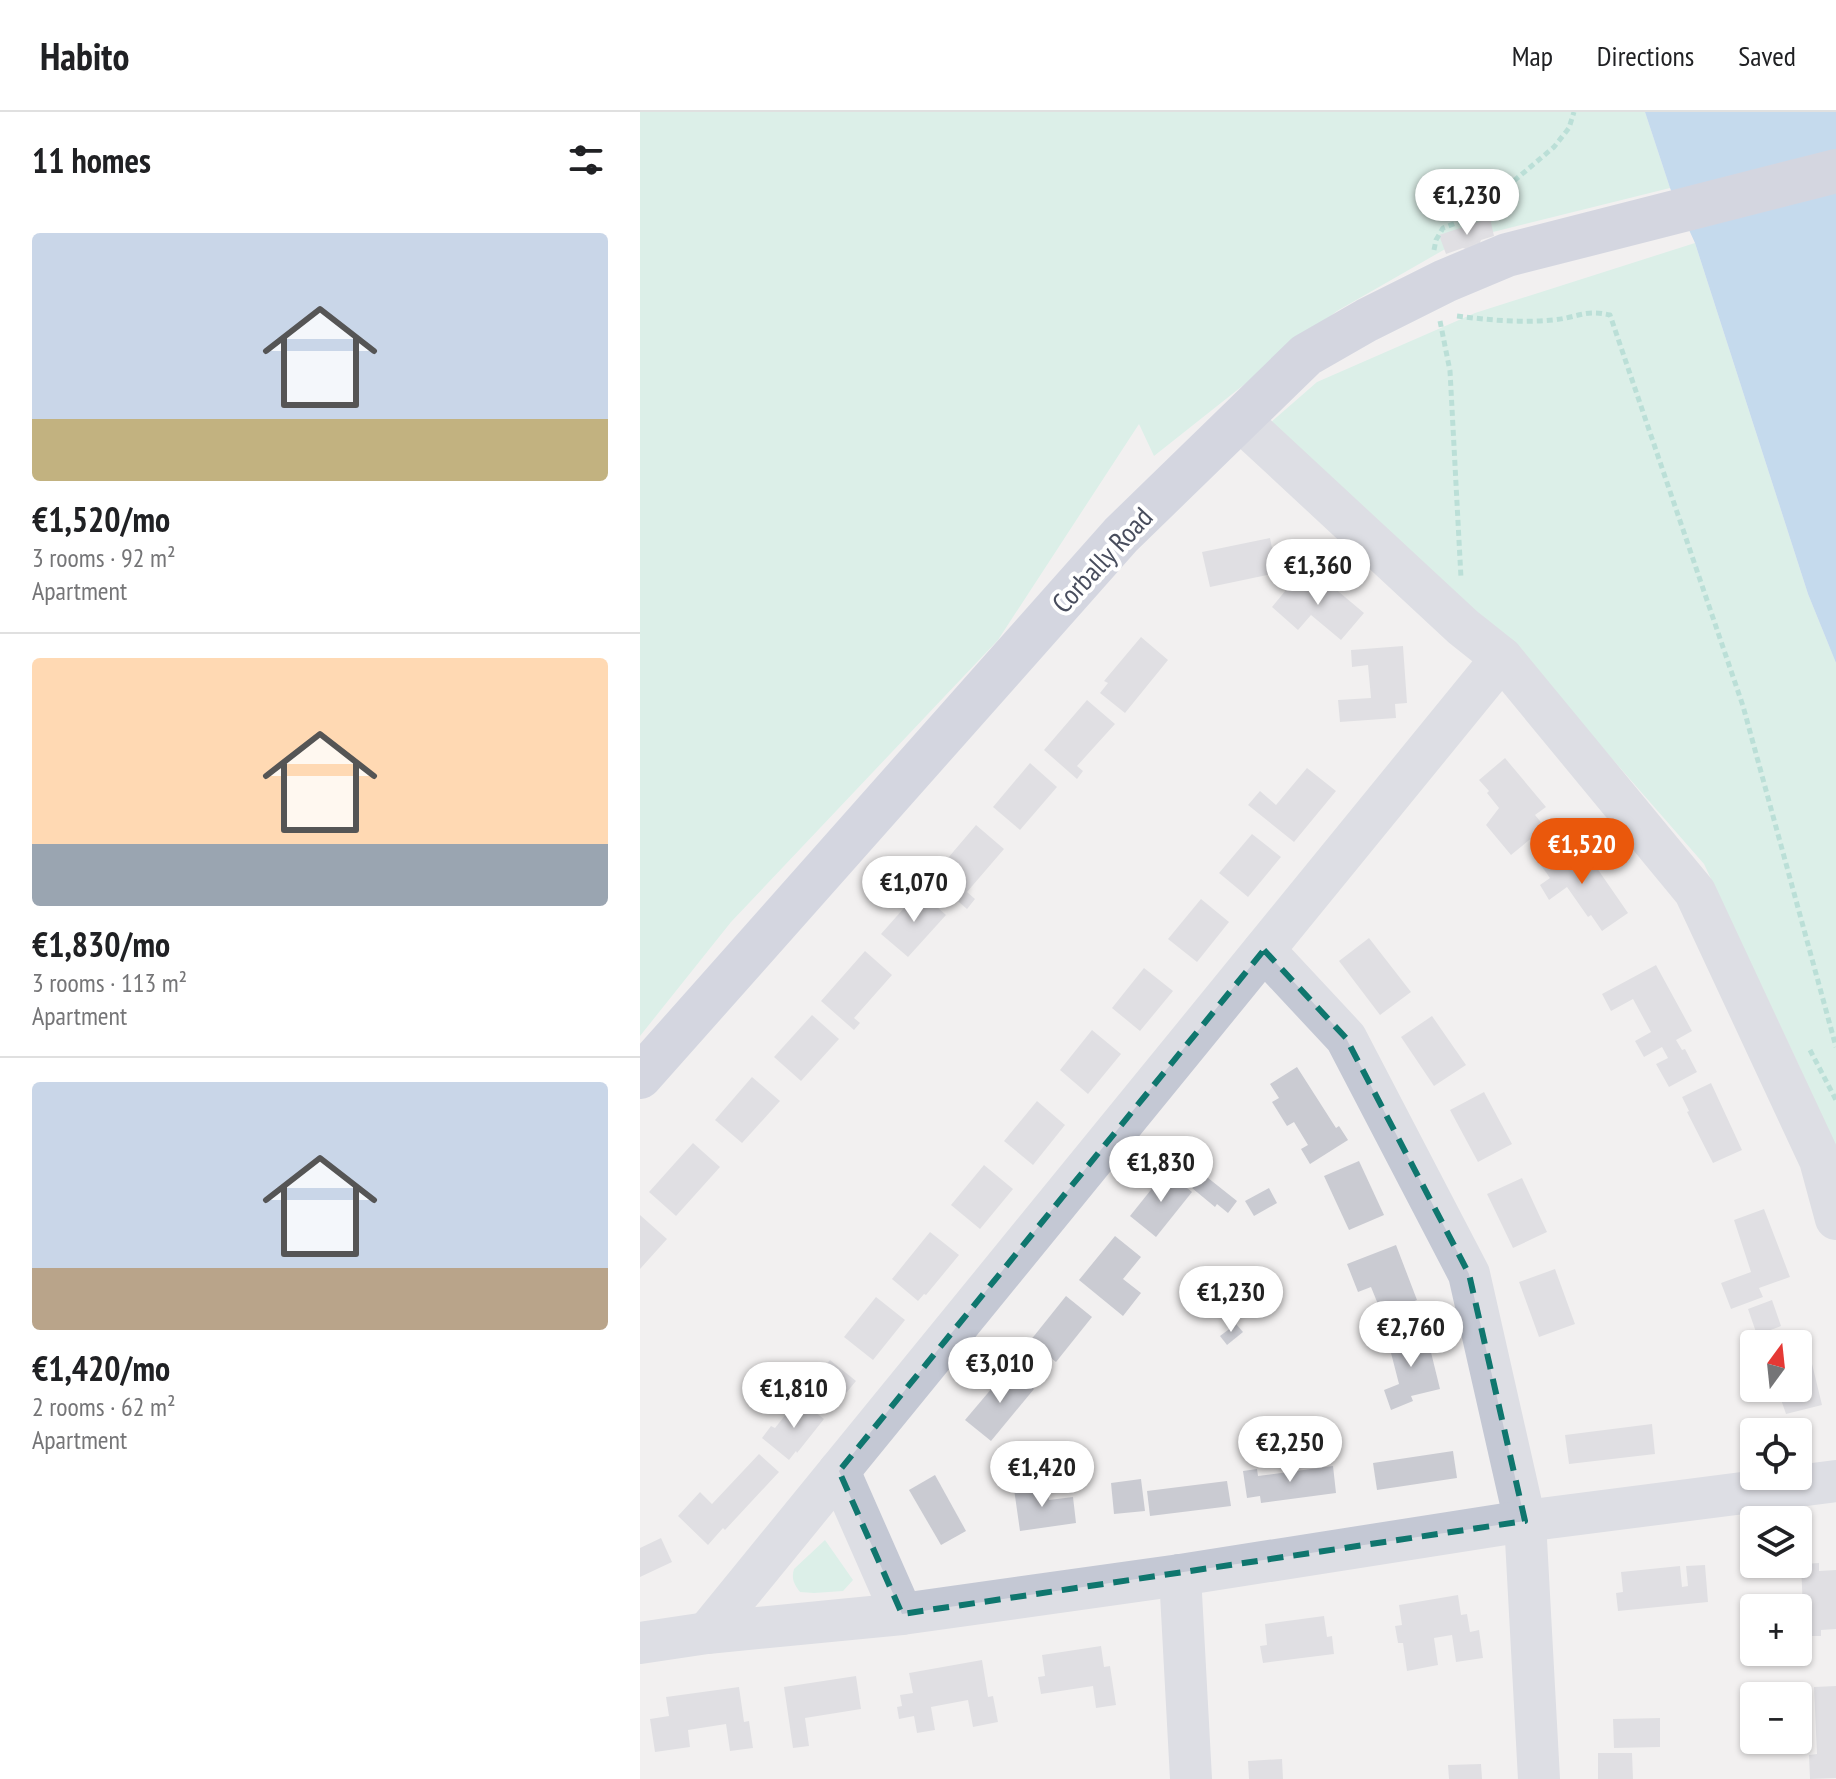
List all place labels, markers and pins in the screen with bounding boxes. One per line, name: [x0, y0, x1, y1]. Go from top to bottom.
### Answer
pin: €1,230: [1402, 169, 1532, 237]
pin: €1,360: [1253, 539, 1383, 607]
pin: €1,520: [1517, 818, 1647, 886]
pin: €1,070: [849, 856, 979, 924]
pin: €1,830: [1096, 1136, 1226, 1204]
pin: €1,230: [1166, 1266, 1296, 1334]
pin: €2,760: [1346, 1301, 1476, 1369]
pin: €3,010: [935, 1337, 1065, 1405]
pin: €1,810: [729, 1362, 859, 1430]
pin: €2,250: [1225, 1416, 1355, 1484]
pin: €1,420: [977, 1441, 1107, 1509]

